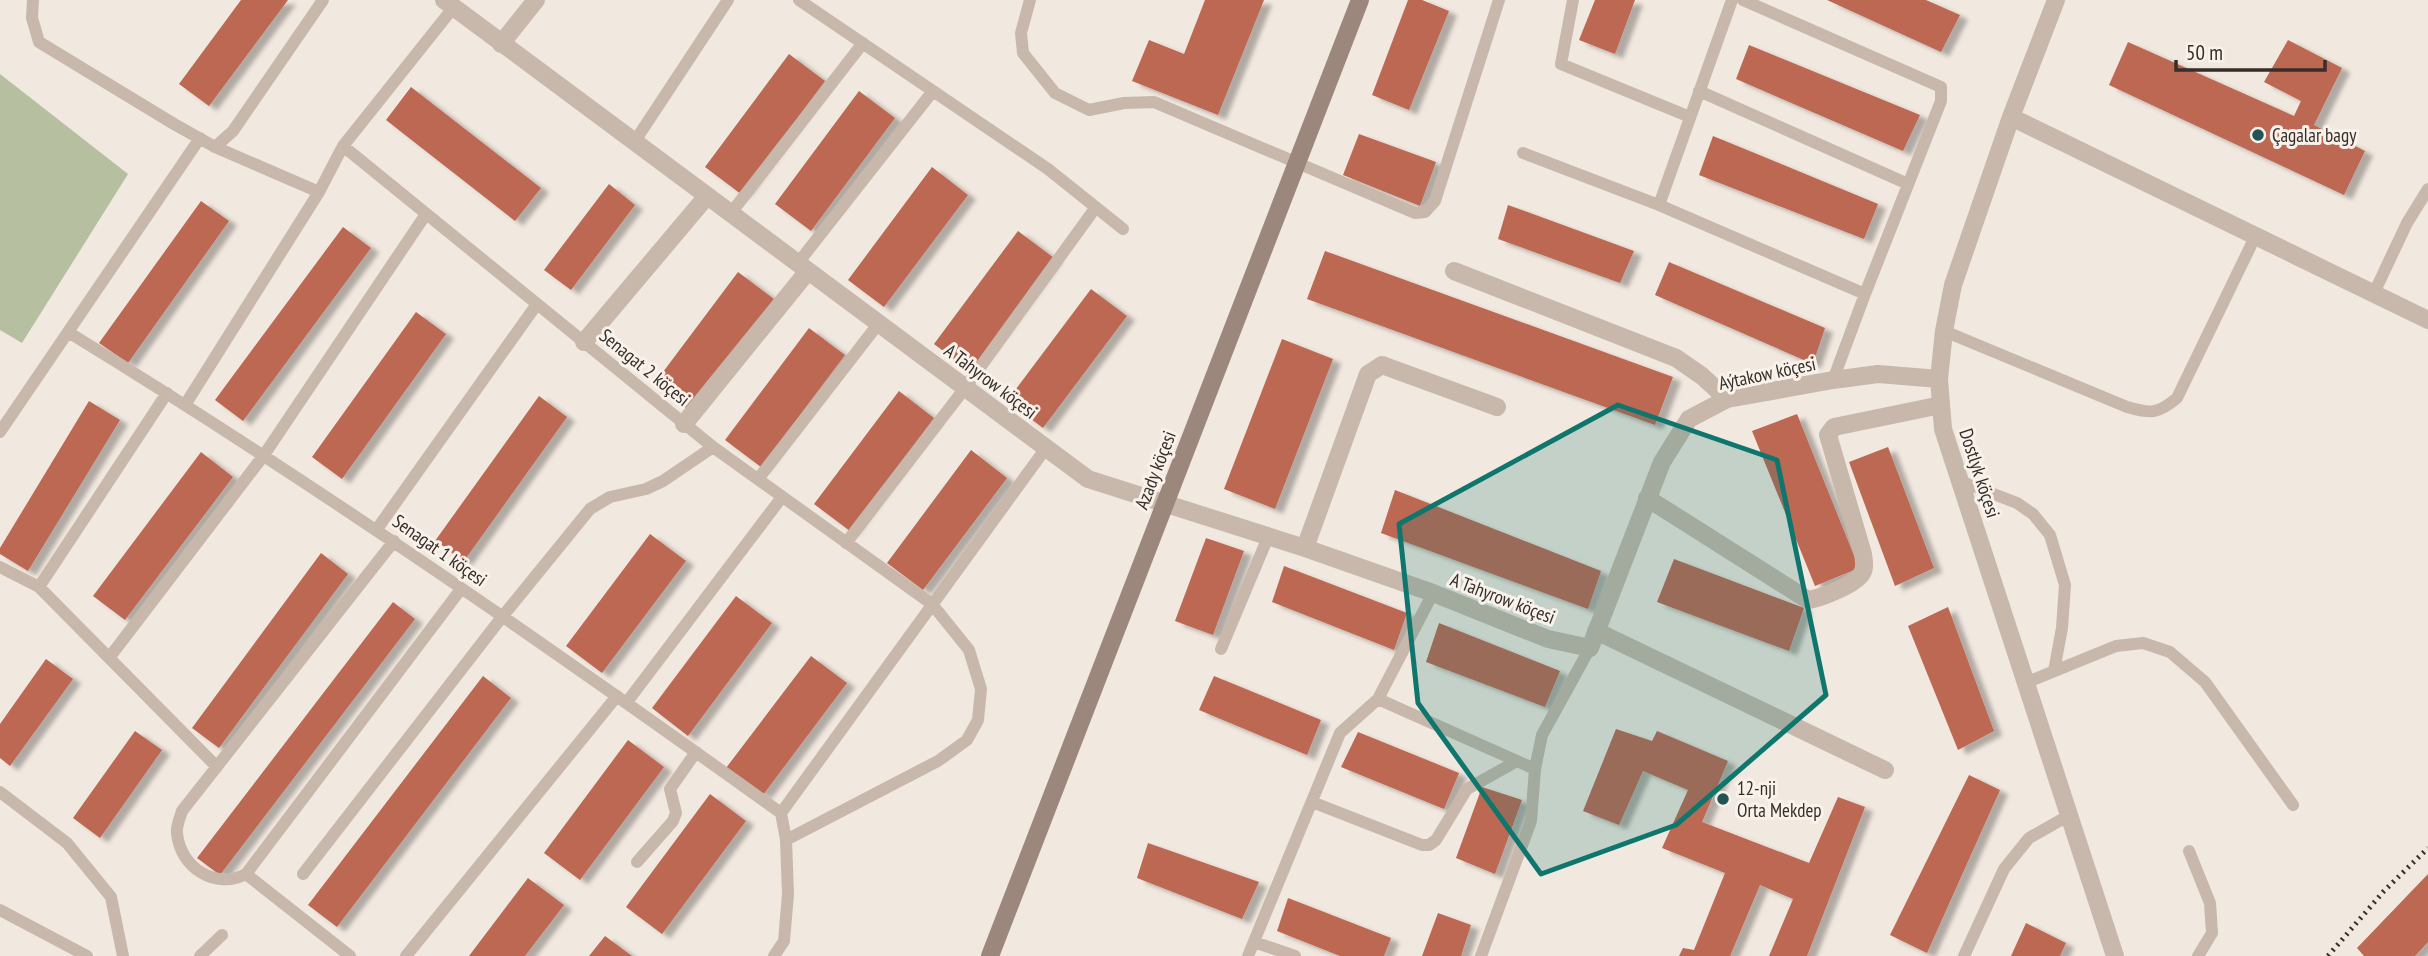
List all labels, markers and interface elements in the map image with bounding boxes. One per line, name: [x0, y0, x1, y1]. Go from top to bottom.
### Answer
scale bar: [2176, 28, 2325, 72]
text: 50 m: [2186, 39, 2223, 66]
place label: Çagalar bagy: [2272, 123, 2357, 147]
marker: Çagalar bagy: [2250, 127, 2266, 143]
street label: Senagat 2 köçesi: [595, 323, 695, 411]
street label: A Tahyrow köçesi: [940, 338, 1042, 424]
street label: Aýtakow köçesi: [1716, 351, 1818, 395]
street label: Dostlyk köçesi: [1954, 425, 2006, 521]
street label: Azady köçesi: [1129, 427, 1181, 513]
street label: Senagat 1 köçesi: [388, 509, 492, 591]
street label: A Tahyrow köçesi: [1447, 567, 1559, 629]
place label: 12-nji Orta Mekdep: [1737, 776, 1822, 822]
marker: 12-nji Orta Mekdep: [1715, 791, 1731, 807]

